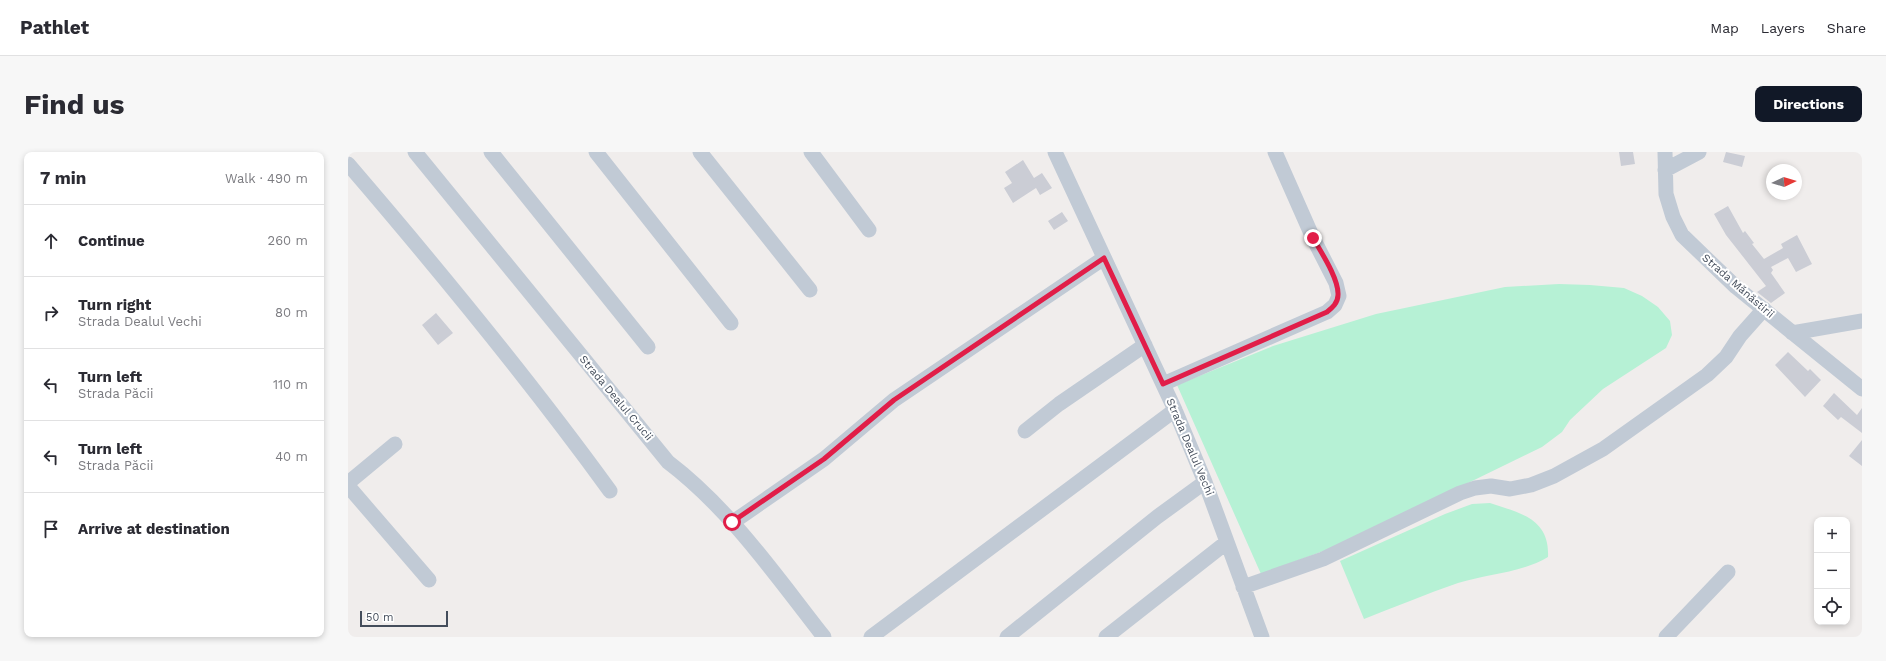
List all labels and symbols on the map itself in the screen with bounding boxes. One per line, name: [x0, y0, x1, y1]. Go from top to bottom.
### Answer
north arrow: [1766, 164, 1802, 200]
route end: [1304, 229, 1322, 247]
street label: Strada Mănăstirii: [1699, 251, 1777, 321]
street label: Strada Dealul Crucii: [577, 353, 655, 443]
street label: Strada Dealul Vechi: [1164, 396, 1216, 498]
route start: [723, 513, 741, 531]
scale bar: [360, 609, 448, 628]

